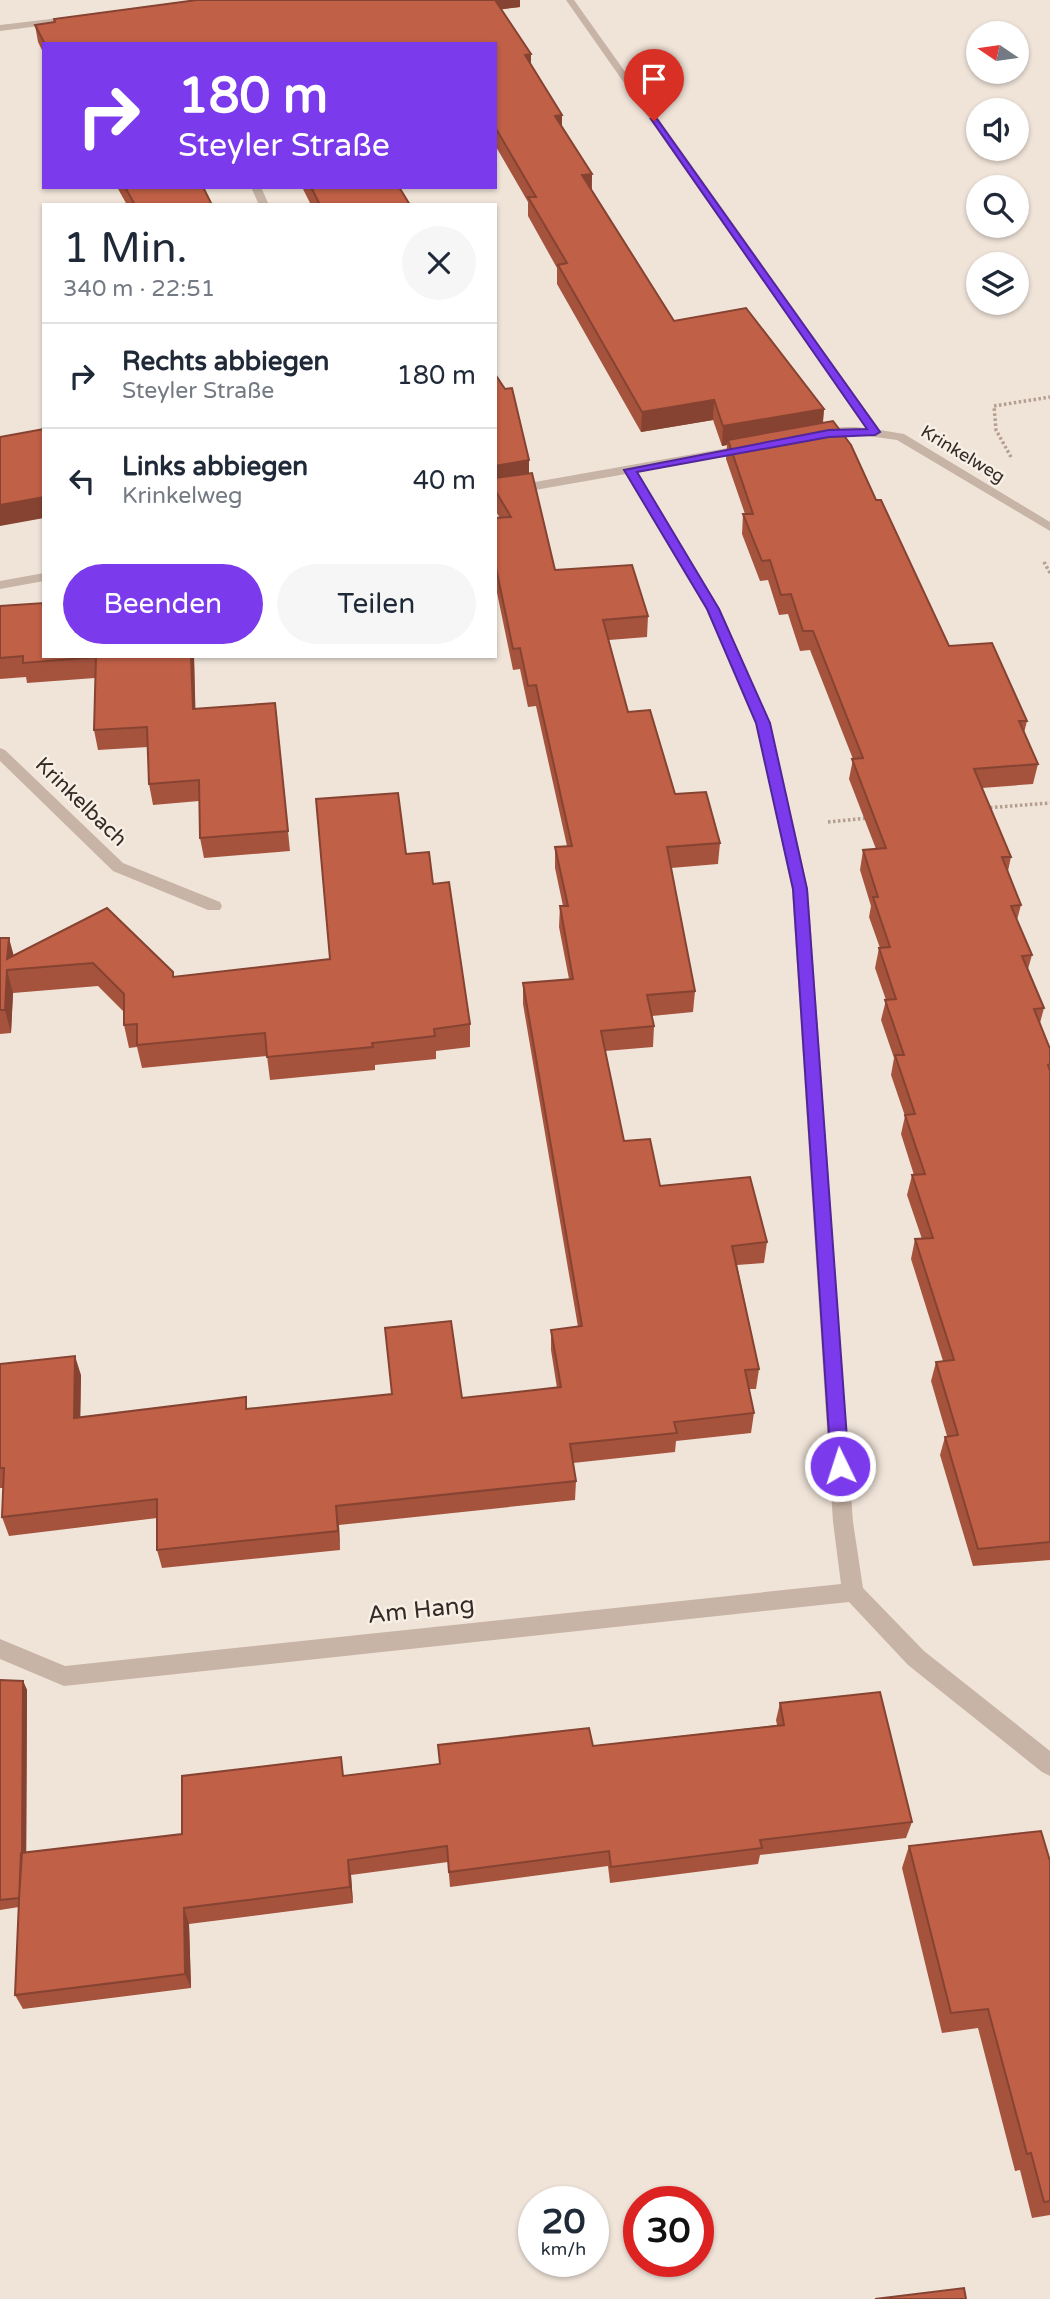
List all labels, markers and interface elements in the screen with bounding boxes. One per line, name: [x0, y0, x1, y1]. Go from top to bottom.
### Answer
north arrow: [966, 21, 1029, 84]
map controls: [966, 21, 1029, 315]
pin: [624, 49, 684, 121]
icon: arrive: [635, 60, 673, 98]
text: 180 m: [178, 67, 328, 126]
icon: right: [63, 70, 154, 161]
button: sound: [966, 98, 1029, 161]
text: Steyler Straße: [178, 127, 390, 165]
button: search: [966, 175, 1029, 238]
text: 1 Min.: [63, 223, 187, 274]
button: close: [402, 226, 476, 300]
button: layers: [966, 252, 1029, 315]
text: 340 m · 22:51: [63, 275, 215, 303]
text: Rechts abbiegen: [122, 346, 329, 377]
icon: right: [63, 357, 101, 395]
text: 180 m: [396, 360, 476, 391]
text: Steyler Straße: [122, 377, 274, 405]
street label: Krinkelweg: [917, 420, 1009, 488]
text: Links abbiegen: [122, 451, 308, 482]
icon: left: [63, 462, 101, 500]
text: 40 m: [413, 465, 476, 496]
text: Krinkelweg: [122, 482, 243, 510]
button: Beenden: [63, 564, 263, 644]
button: Teilen: [277, 564, 476, 644]
street label: Krinkelbach: [30, 752, 132, 852]
position arrow: [803, 1429, 877, 1503]
street label: Am Hang: [366, 1590, 476, 1630]
speed limit sign: 30: [623, 2186, 714, 2277]
text: 20: [542, 2201, 585, 2243]
text: km/h: [541, 2238, 586, 2260]

